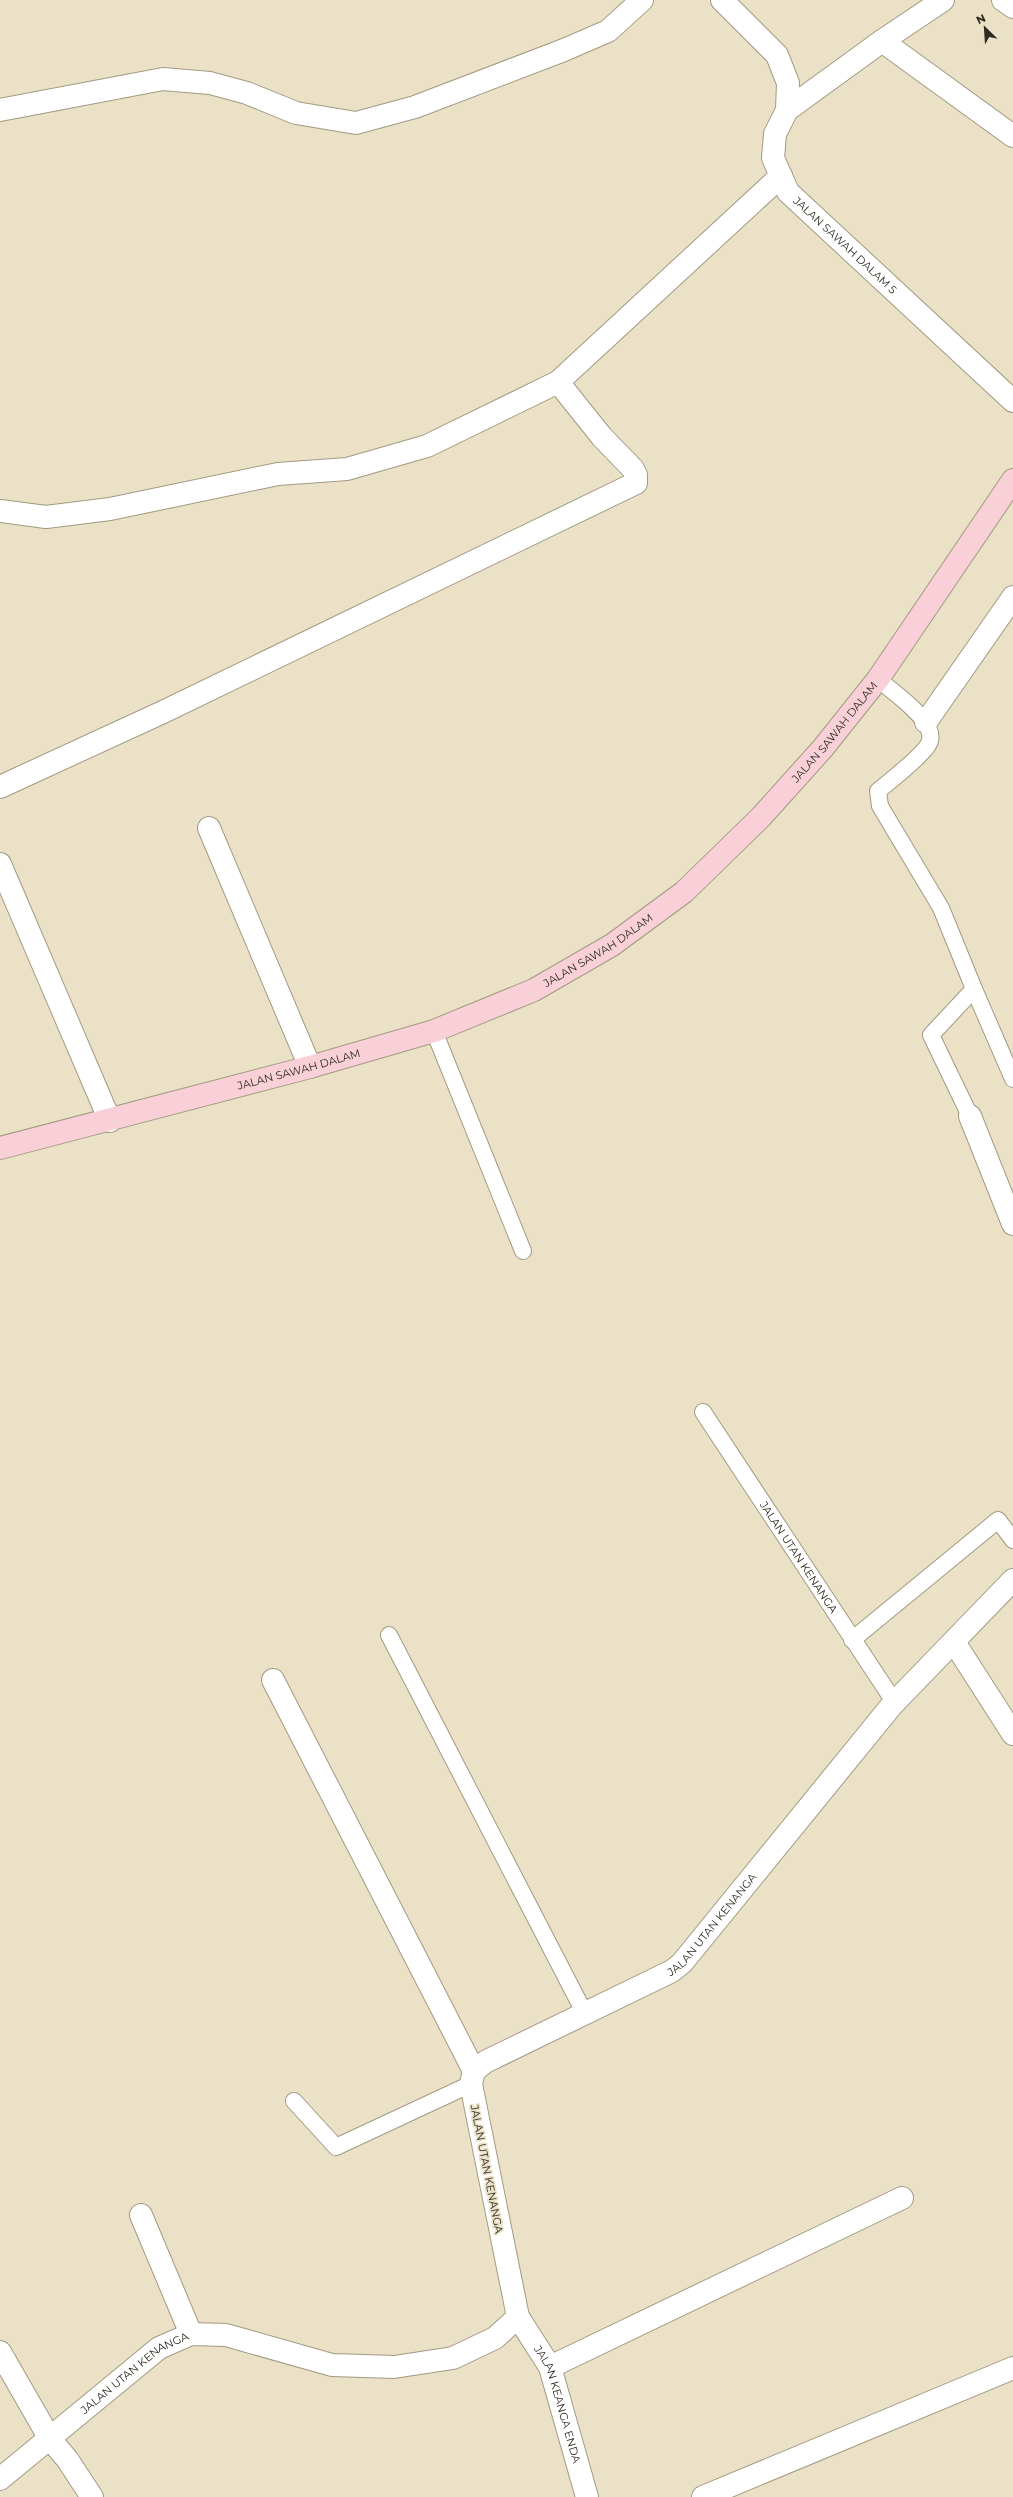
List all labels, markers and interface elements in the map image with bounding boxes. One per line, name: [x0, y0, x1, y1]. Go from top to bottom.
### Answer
north arrow: [965, 8, 1005, 48]
text: N: [974, 11, 988, 27]
street label: JALAN SAWAH DALAM 5: [790, 193, 900, 297]
street label: JALAN SAWAH DALAM: [788, 679, 880, 786]
street label: JALAN SAWAH DALAM: [540, 910, 656, 991]
street label: JALAN SAWAH DALAM: [235, 1046, 362, 1093]
street label: JALAN UTAN KENANGA: [756, 1498, 841, 1616]
street label: JALAN UTAN KENANGA: [664, 1870, 759, 1980]
street label: JALAN UTAN KENANGA: [467, 2102, 506, 2235]
street label: JALAN UTAN KENANGA: [77, 2329, 191, 2417]
street label: JALAN KEANGA ENDA: [530, 2342, 584, 2465]

